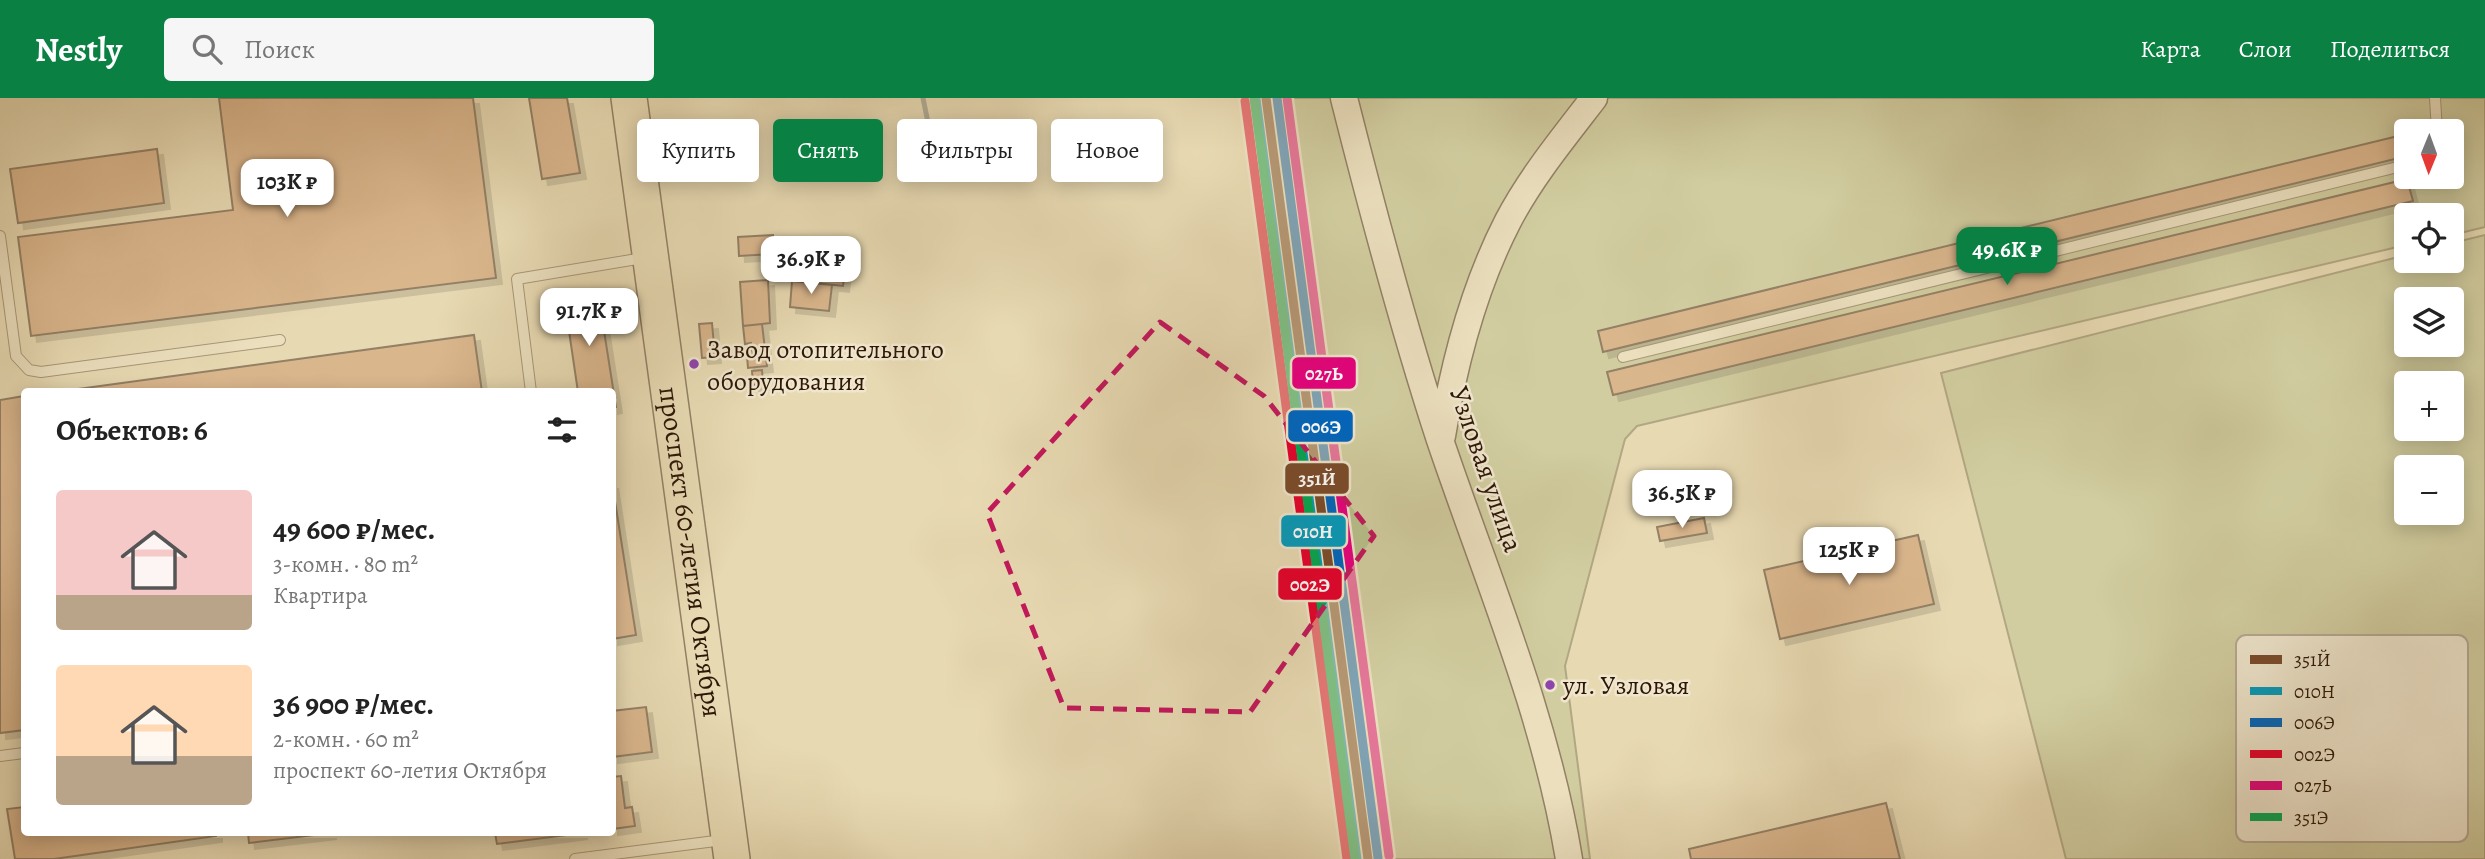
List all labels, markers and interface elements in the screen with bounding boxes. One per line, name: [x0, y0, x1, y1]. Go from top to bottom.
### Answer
search box: [164, 18, 654, 81]
text: Nestly: [35, 27, 122, 72]
icon: search: [188, 30, 226, 68]
text: Поиск: [244, 32, 315, 67]
text: Карта: [2140, 33, 2201, 65]
text: Слои: [2239, 33, 2292, 65]
text: Поделиться: [2330, 33, 2450, 65]
chip: Купить: [637, 119, 759, 182]
chip: Снять: [773, 119, 883, 182]
chip: Фильтры: [897, 119, 1037, 182]
chip: Новое: [1051, 119, 1163, 182]
north arrow: [2394, 119, 2464, 189]
map controls: [2394, 119, 2464, 525]
pin: 103K ₽: [230, 159, 344, 219]
text: 103K ₽: [257, 166, 317, 197]
button: locate: [2394, 203, 2464, 273]
pin: 49.6K ₽: [1942, 228, 2072, 287]
text: 49.6K ₽: [1972, 234, 2042, 265]
pin: 36.9K ₽: [746, 236, 876, 296]
text: 36.9K ₽: [777, 243, 845, 274]
button: layers: [2394, 287, 2464, 357]
pin: 91.7K ₽: [524, 288, 654, 348]
text: 91.7K ₽: [556, 295, 622, 326]
place label: Завод отопительного оборудования: [707, 332, 944, 399]
line badge: 027Ь: [1291, 356, 1357, 390]
marker: Завод отопительного оборудования: [687, 357, 701, 371]
text: 027Ь: [1305, 361, 1343, 387]
button: +: [2394, 371, 2464, 441]
street label: Узловая улица: [1440, 381, 1532, 557]
street label: проспект 60-летия Октября: [649, 384, 732, 720]
line badge: 006Э: [1287, 409, 1354, 443]
text: Объектов: 6: [56, 410, 208, 450]
icon: filters: [543, 411, 581, 449]
text: 006Э: [1301, 414, 1341, 440]
button: −: [2394, 455, 2464, 525]
line badge: 351Й: [1284, 462, 1350, 495]
text: 351Й: [1298, 466, 1336, 492]
pin: 36.5K ₽: [1617, 470, 1747, 530]
text: 36.5K ₽: [1648, 477, 1716, 508]
text: 49 600 ₽/мес.: [273, 509, 435, 549]
line badge: 010Н: [1280, 514, 1347, 548]
icon: home: [112, 518, 196, 602]
text: 010Н: [1293, 519, 1333, 545]
pin: 125K ₽: [1792, 528, 1906, 587]
text: 125K ₽: [1819, 534, 1879, 565]
text: 3-комн. · 80 m²: [273, 549, 418, 580]
line badge: 002Э: [1277, 567, 1343, 601]
text: 002Э: [1290, 572, 1330, 598]
text: Квартира: [273, 580, 368, 611]
legend: [2236, 635, 2468, 842]
text: 351Й: [2294, 647, 2331, 673]
place label: ул. Узловая: [1562, 668, 1689, 703]
marker: ул. Узловая: [1543, 678, 1557, 692]
text: 010Н: [2294, 679, 2335, 705]
text: 36 900 ₽/мес.: [273, 684, 434, 724]
icon: home: [112, 693, 196, 777]
text: 006Э: [2294, 710, 2335, 736]
text: 2-комн. · 60 m²: [273, 724, 419, 755]
text: 002Э: [2294, 742, 2335, 768]
text: проспект 60-летия Октября: [273, 755, 547, 786]
text: 027Ь: [2294, 773, 2332, 799]
text: 351Э: [2294, 805, 2328, 831]

